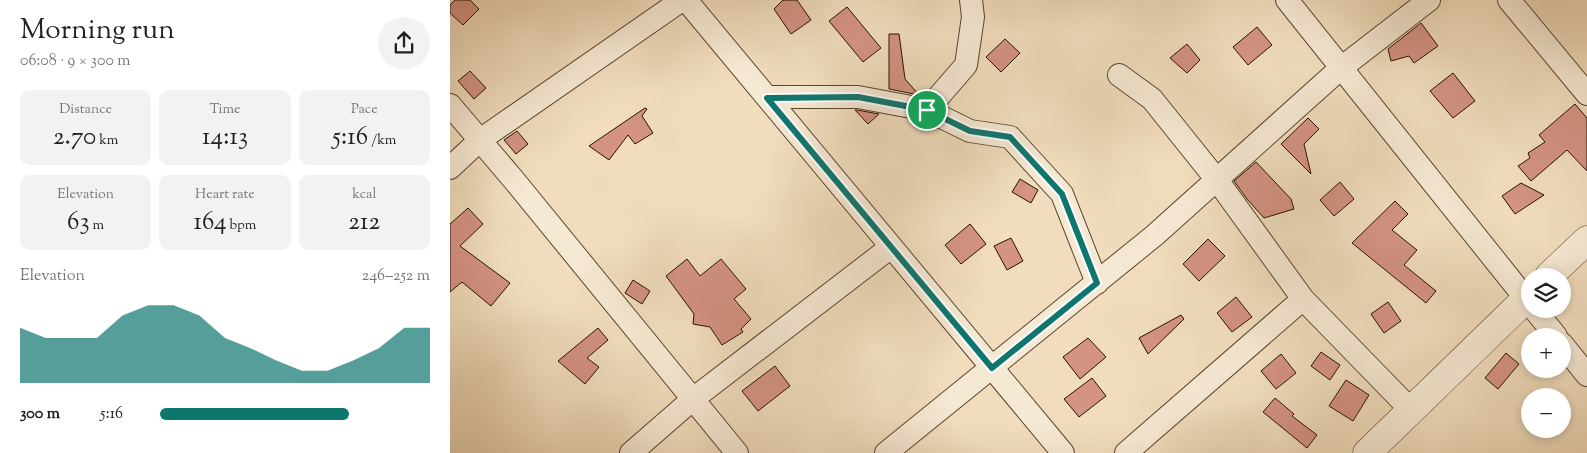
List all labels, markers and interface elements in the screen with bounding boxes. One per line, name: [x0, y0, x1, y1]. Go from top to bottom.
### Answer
text: Morning run: [20, 11, 175, 51]
button: share: [378, 17, 430, 69]
text: 06:08 · 9 × 300 m: [20, 50, 130, 73]
pin: [906, 89, 948, 131]
icon: arrive: [913, 96, 941, 124]
text: Distance: [59, 100, 112, 120]
text: Time: [209, 100, 241, 120]
text: Pace: [351, 100, 378, 120]
text: 2.70: [53, 120, 96, 156]
text: 14:13: [202, 120, 248, 156]
text: 5:16: [332, 120, 368, 156]
text: km: [96, 131, 118, 151]
text: /km: [368, 131, 396, 151]
text: Elevation: [57, 185, 114, 205]
text: Heart rate: [195, 185, 255, 205]
text: kcal: [352, 185, 376, 205]
text: 63: [67, 205, 90, 241]
text: 164: [194, 205, 227, 241]
text: 212: [348, 205, 380, 241]
text: m: [90, 216, 104, 236]
text: bpm: [227, 216, 256, 236]
text: Elevation: [20, 265, 85, 288]
text: 246–252 m: [362, 265, 430, 288]
map controls: [1521, 268, 1571, 438]
button: layers: [1521, 268, 1571, 318]
button: +: [1521, 328, 1571, 378]
button: −: [1521, 388, 1571, 438]
text: 300 m: [20, 403, 60, 426]
text: 5:16: [100, 403, 123, 426]

